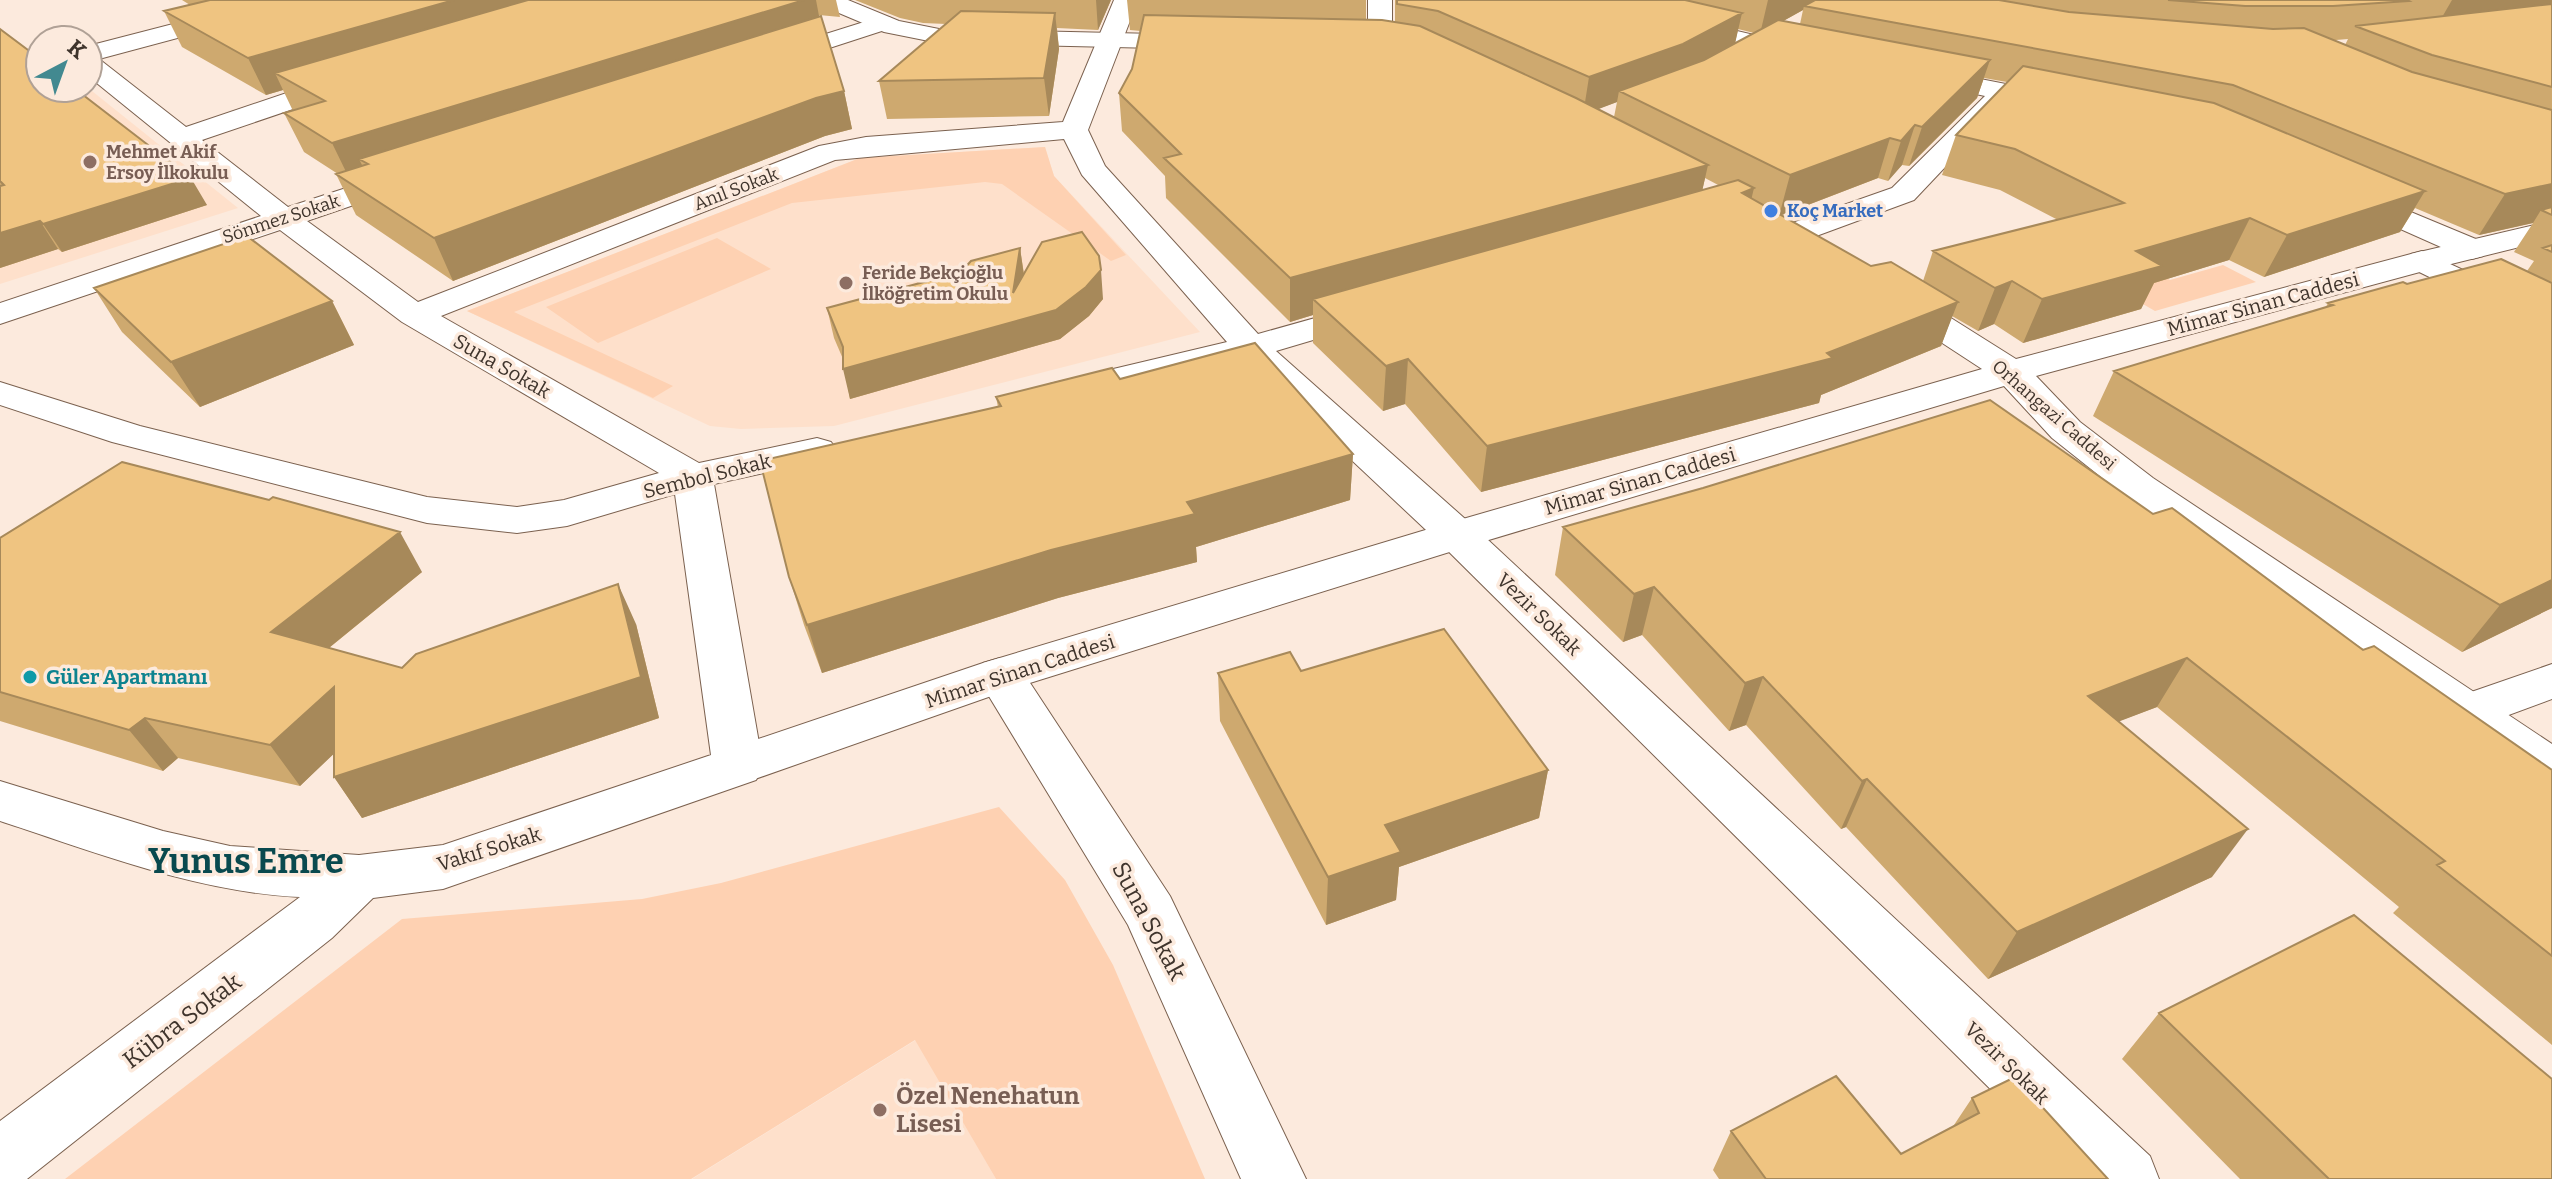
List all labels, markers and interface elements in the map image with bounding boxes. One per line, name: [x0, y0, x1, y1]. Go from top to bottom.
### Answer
north arrow: [24, 24, 104, 104]
text: K: [62, 34, 92, 65]
place label: Mehmet Akif Ersoy İlkokulu: [106, 141, 229, 184]
marker: Mehmet Akif Ersoy İlkokulu: [81, 153, 99, 171]
street label: Anıl Sokak: [691, 163, 782, 215]
street label: Sönmez Sokak: [219, 189, 343, 248]
place label: Koç Market: [1787, 200, 1883, 222]
marker: Koç Market: [1762, 202, 1780, 220]
place label: Feride Bekçioğlu İlköğretim Okulu: [862, 262, 1009, 305]
street label: Mimar Sinan Caddesi: [2164, 267, 2362, 341]
marker: Feride Bekçioğlu İlköğretim Okulu: [837, 274, 855, 292]
street label: Suna Sokak: [449, 329, 555, 404]
street label: Orhangazi Caddesi: [1988, 355, 2120, 475]
street label: Mimar Sinan Caddesi: [1542, 442, 1738, 520]
street label: Sembol Sokak: [641, 448, 774, 503]
street label: Vezir Sokak: [1492, 568, 1587, 661]
street label: Mimar Sinan Caddesi: [922, 629, 1118, 713]
place label: Güler Apartmanı: [46, 665, 208, 689]
marker: Güler Apartmanı: [21, 668, 39, 686]
street label: Vakıf Sokak: [434, 822, 544, 876]
district label: Yunus Emre: [148, 841, 344, 882]
street label: Suna Sokak: [1106, 857, 1192, 985]
street label: Kübra Sokak: [118, 967, 247, 1074]
street label: Vezir Sokak: [1960, 1017, 2055, 1110]
place label: Özel Nenehatun Lisesi: [896, 1082, 1080, 1138]
marker: Özel Nenehatun Lisesi: [871, 1101, 889, 1119]

